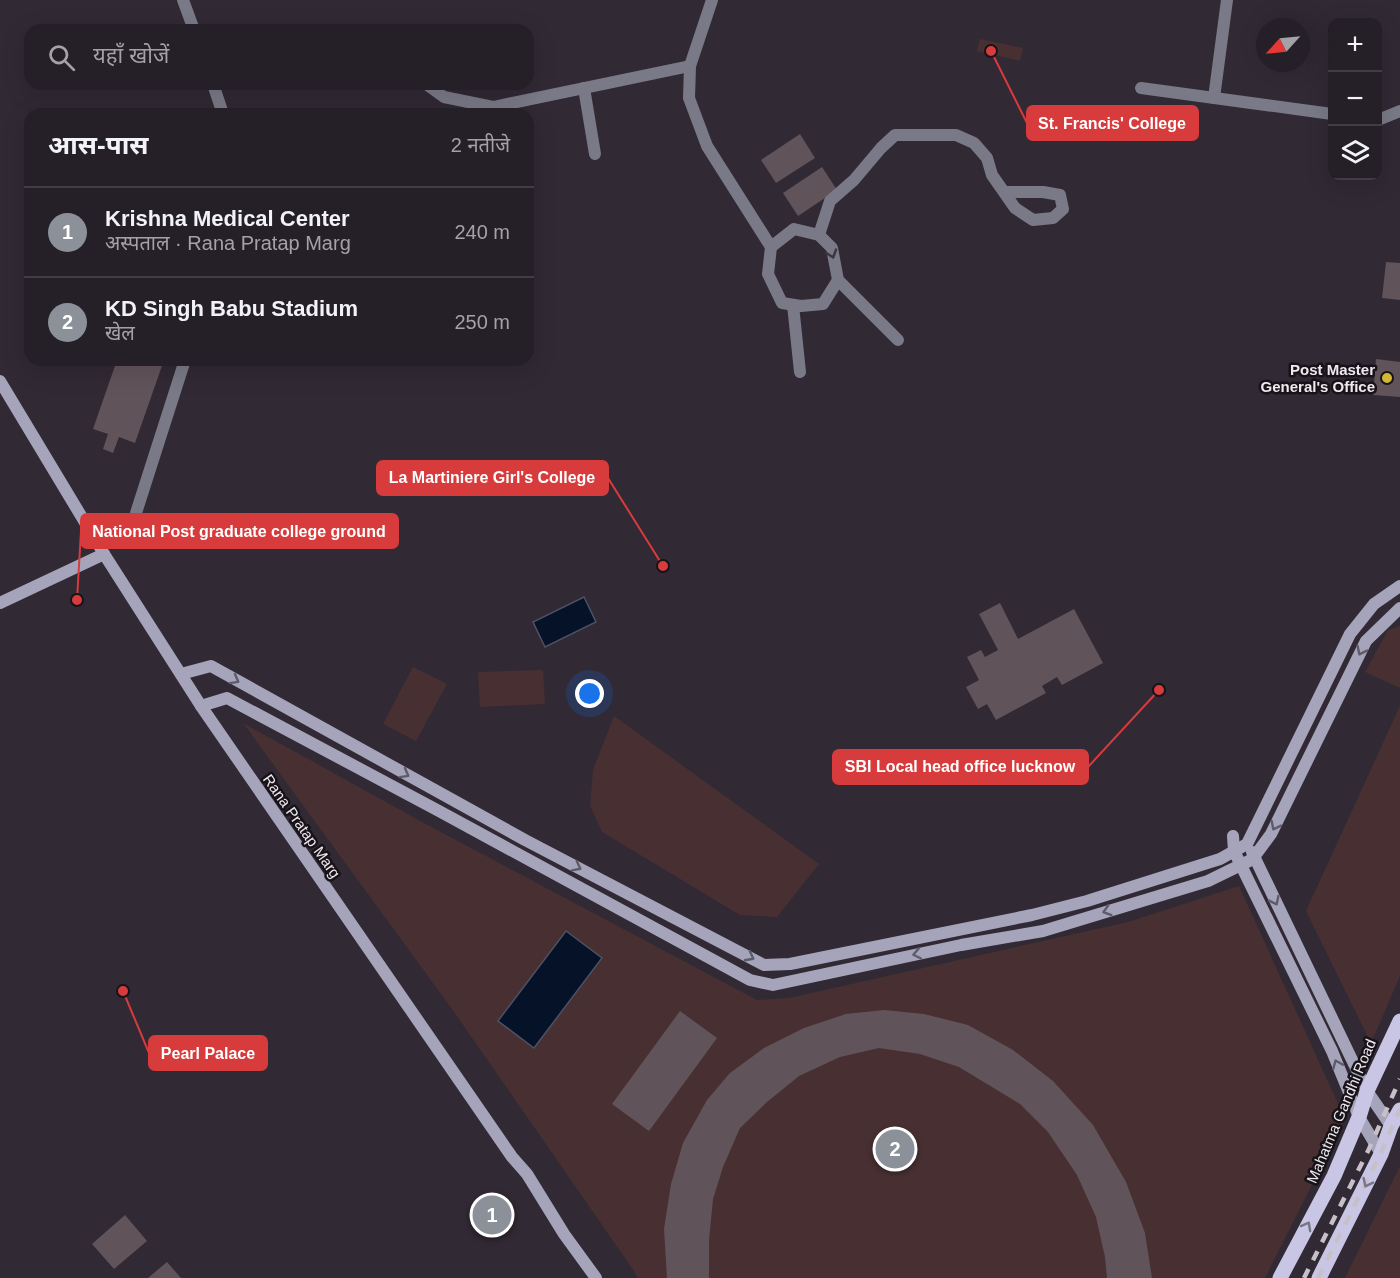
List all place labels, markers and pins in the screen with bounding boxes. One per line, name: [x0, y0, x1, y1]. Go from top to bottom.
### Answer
callout: St. Francis' College: [1027, 106, 1198, 140]
place label: Post Master General's Office: [1261, 361, 1375, 395]
marker: Post Master General's Office: [1380, 371, 1394, 385]
callout: La Martiniere Girl's College: [377, 461, 608, 495]
callout: National Post graduate college ground: [81, 514, 398, 548]
callout: SBI Local head office lucknow: [833, 750, 1088, 784]
callout: Pearl Palace: [149, 1036, 267, 1070]
pin: 2: [876, 1126, 914, 1172]
pin: 1: [472, 1192, 512, 1238]

